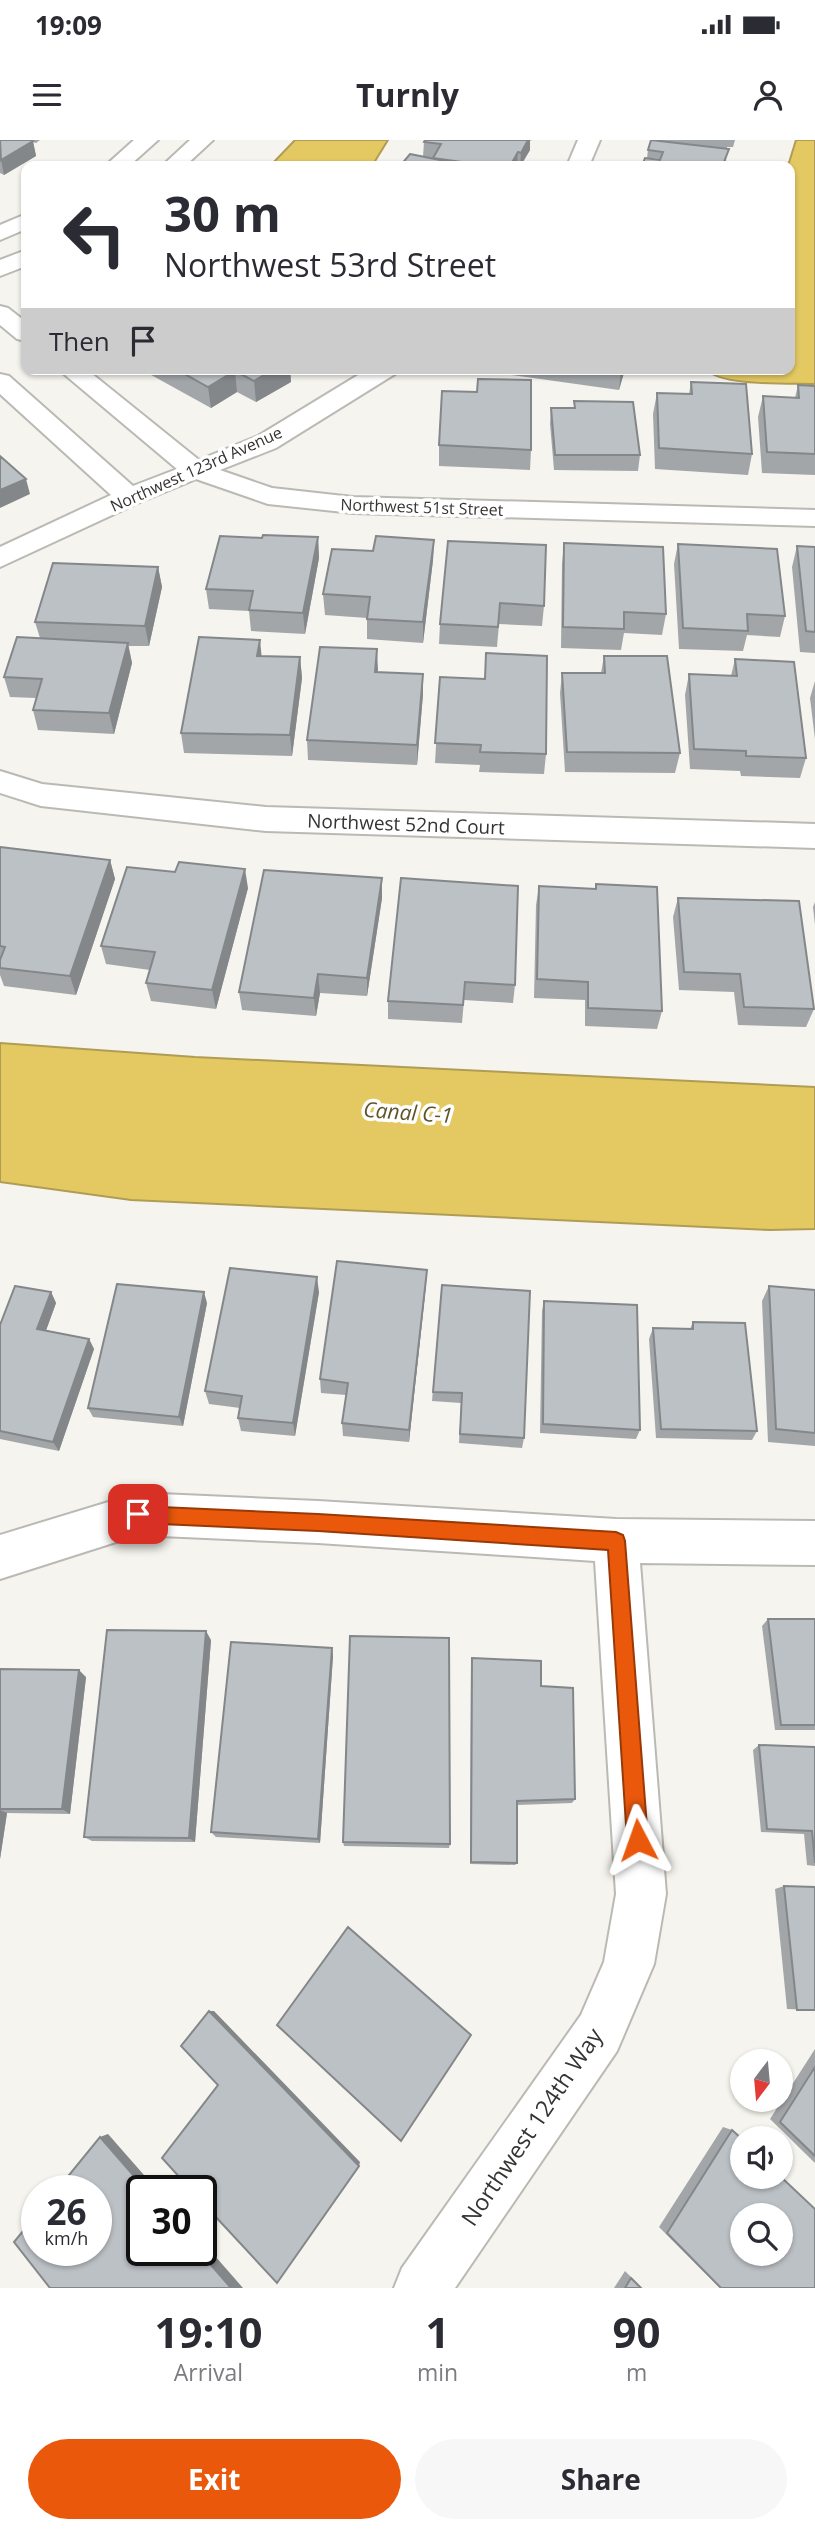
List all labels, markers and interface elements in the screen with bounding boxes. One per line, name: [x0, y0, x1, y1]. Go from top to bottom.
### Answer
text: 19:09: [35, 7, 102, 43]
text: Turnly: [356, 73, 459, 116]
icon: menu: [28, 76, 66, 114]
icon: person: [749, 76, 787, 114]
text: 30 m: [164, 180, 281, 246]
icon: left: [49, 189, 140, 280]
text: Northwest 53rd Street: [164, 243, 496, 286]
icon: arrive: [124, 322, 162, 360]
text: Then: [49, 323, 110, 359]
street label: Northwest 123rd Avenue: [106, 421, 286, 517]
street label: Northwest 51st Street: [340, 493, 504, 521]
street label: Northwest 52nd Court: [307, 808, 505, 840]
water label: Canal C-1: [362, 1095, 454, 1129]
pin: [108, 1484, 168, 1544]
icon: arrive: [119, 1495, 157, 1533]
position arrow: [601, 1803, 675, 1877]
street label: Northwest 124th Way: [453, 2021, 610, 2232]
north arrow: [730, 2049, 793, 2112]
map controls: [730, 2049, 793, 2266]
button: sound: [730, 2126, 793, 2189]
speed limit sign: 30: [126, 2175, 217, 2266]
text: 26: [46, 2188, 87, 2235]
button: search: [730, 2203, 793, 2266]
text: km/h: [45, 2226, 88, 2250]
text: 19:10: [154, 2303, 262, 2360]
text: 1: [425, 2303, 450, 2360]
text: 90: [613, 2303, 661, 2360]
text: Arrival: [174, 2356, 243, 2388]
text: min: [417, 2356, 458, 2388]
text: m: [626, 2356, 647, 2388]
button: Exit: [28, 2439, 401, 2519]
button: Share: [415, 2439, 787, 2519]

